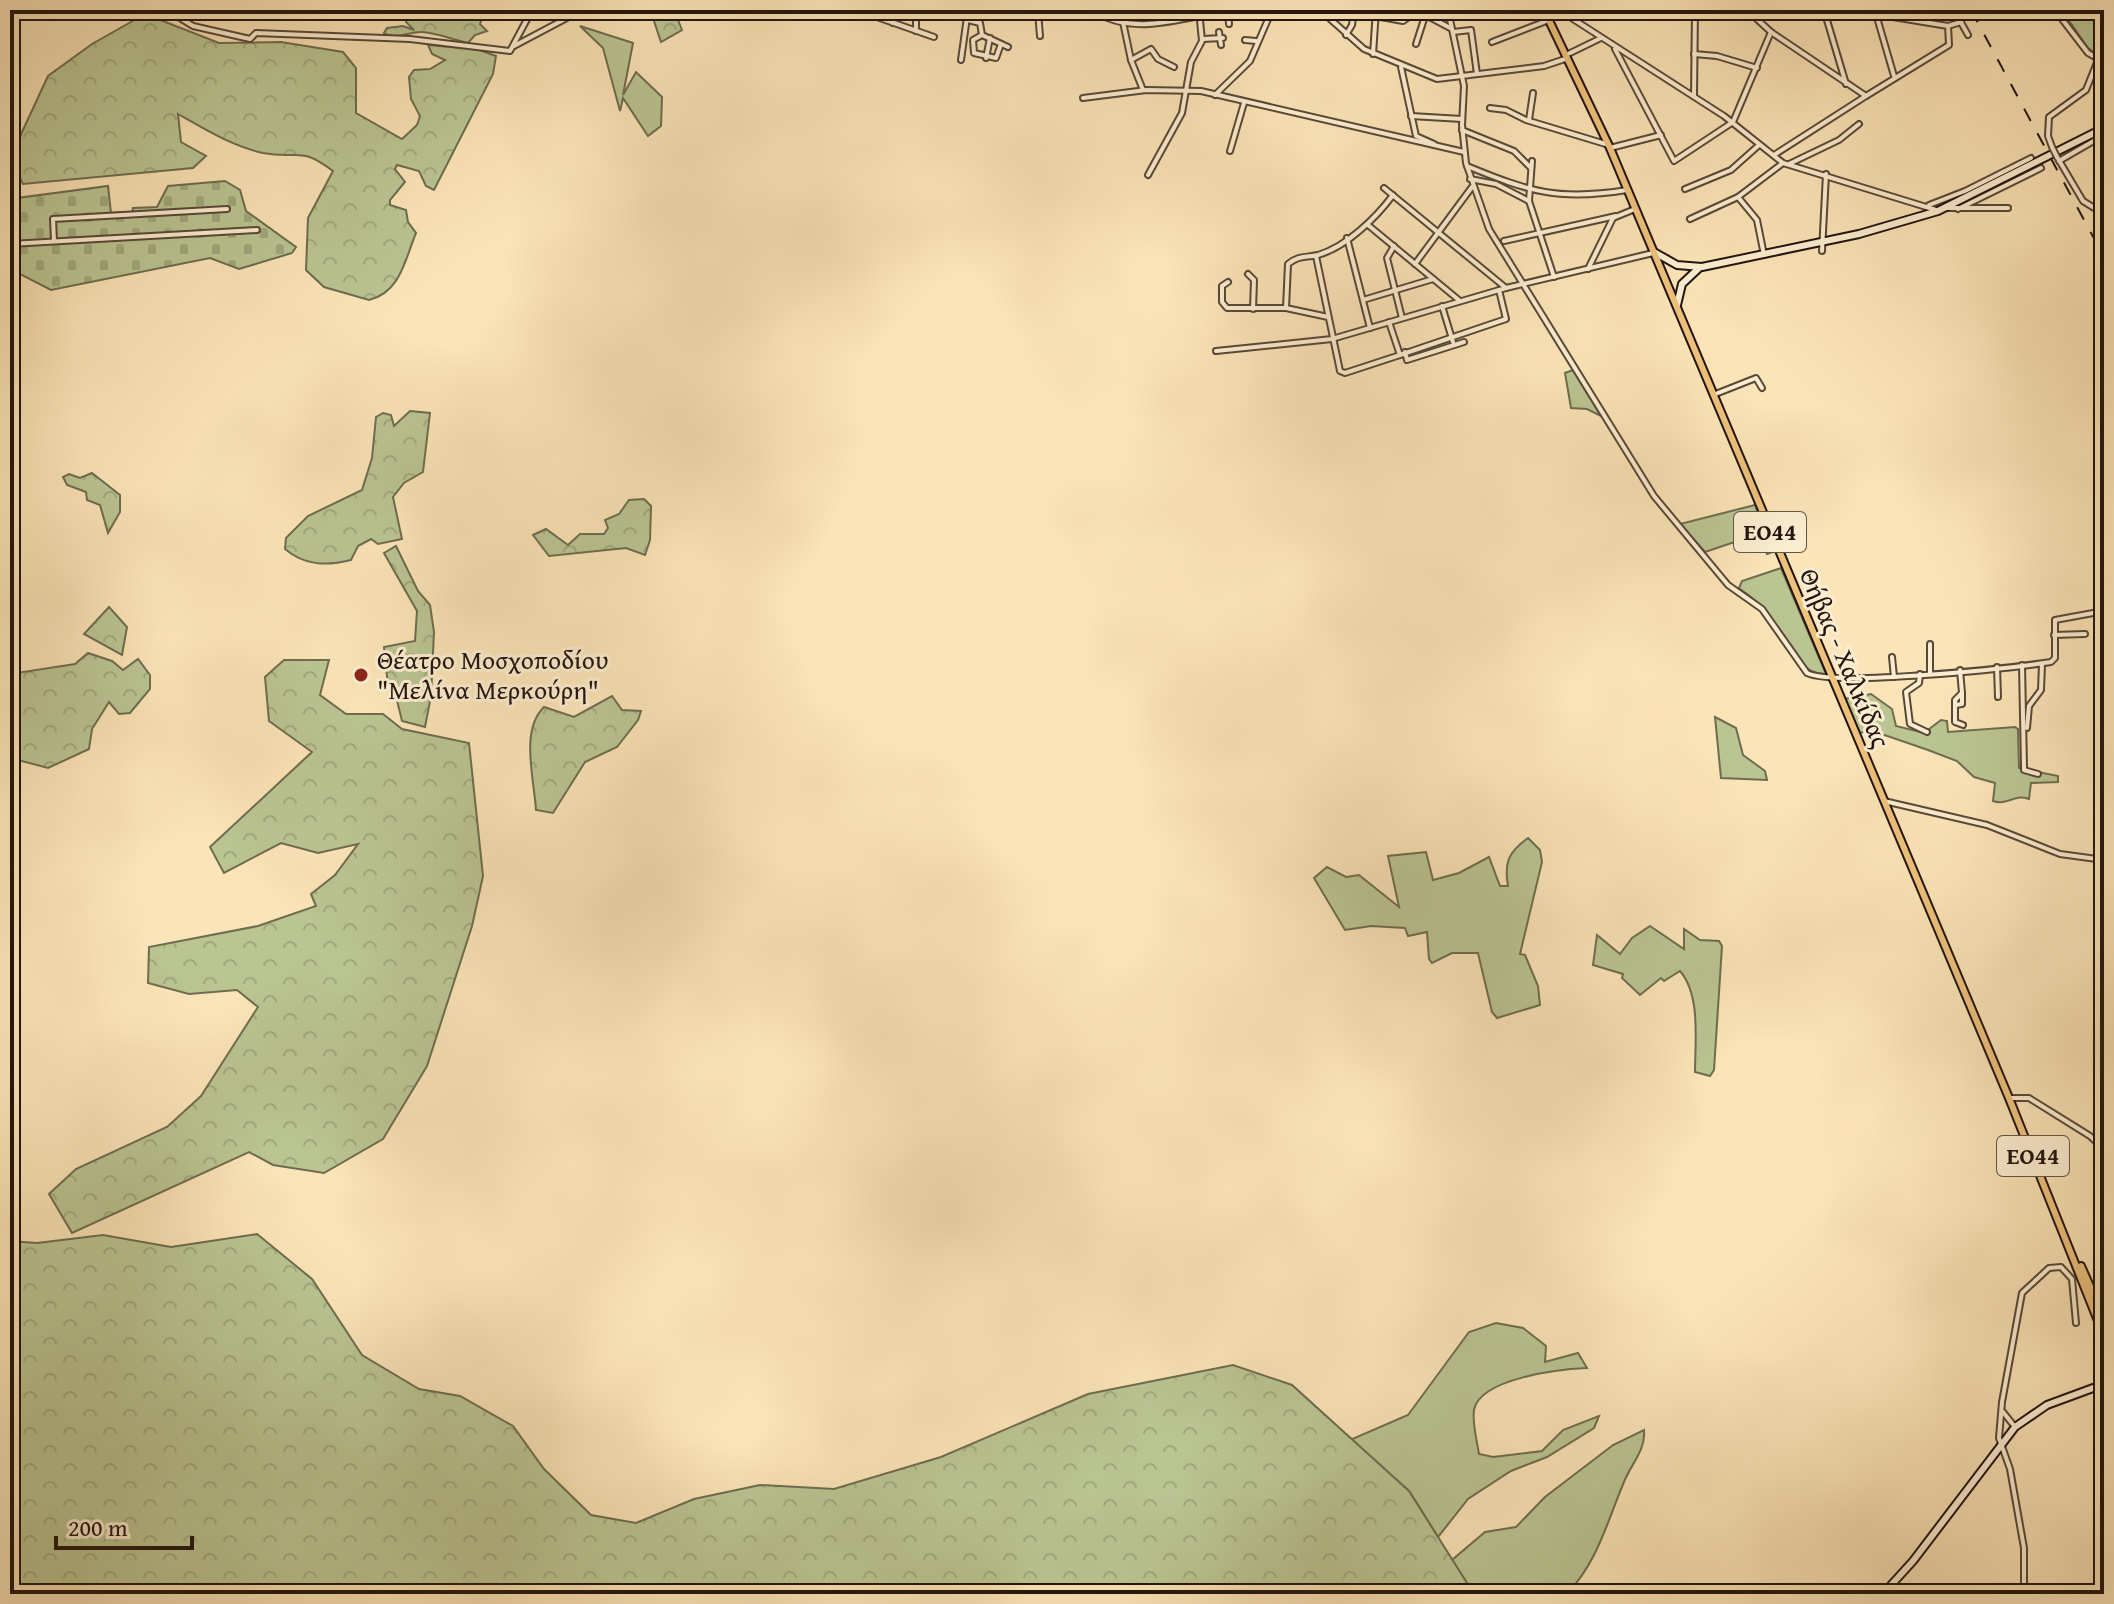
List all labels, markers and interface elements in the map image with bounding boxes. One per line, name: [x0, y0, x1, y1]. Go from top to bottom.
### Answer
road number: ΕΟ44: [1734, 512, 1806, 552]
street label: Θήβας - Χαλκίδας: [1790, 562, 1901, 754]
place label: Θέατρο Μοσχοποδίου "Μελίνα Μερκούρη": [377, 640, 608, 709]
marker: Θέατρο Μοσχοποδίου "Μελίνα Μερκούρη": [352, 666, 370, 684]
road number: ΕΟ44: [1997, 1136, 2069, 1176]
scale bar: [56, 1500, 192, 1550]
text: 200 m: [68, 1510, 128, 1545]

